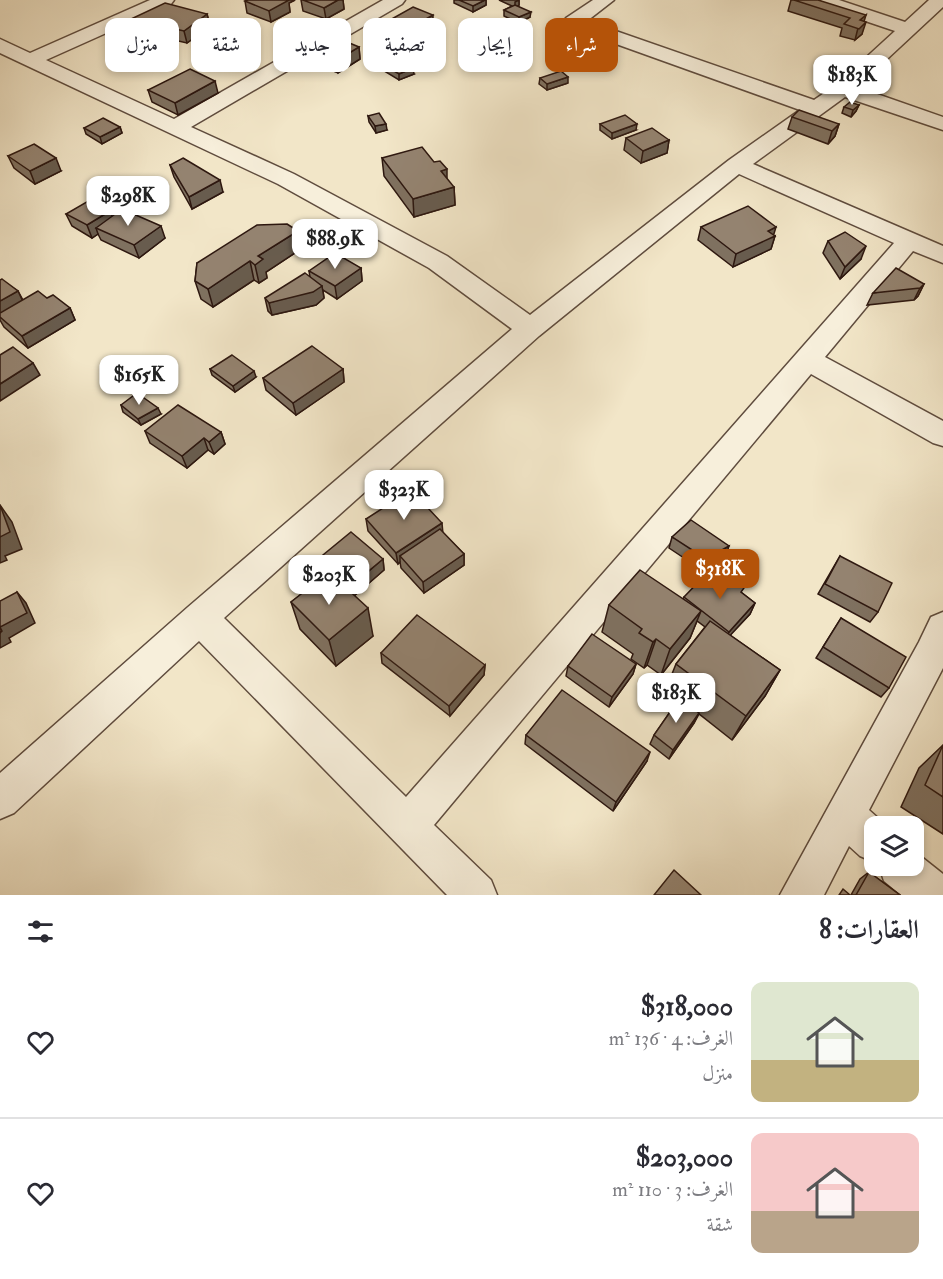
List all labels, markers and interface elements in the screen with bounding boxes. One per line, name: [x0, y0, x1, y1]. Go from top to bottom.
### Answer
chip: منزل: [105, 18, 179, 72]
chip: شقة: [191, 18, 261, 72]
chip: جديد: [273, 18, 351, 72]
chip: تصفية: [363, 18, 446, 72]
chip: إيجار: [458, 18, 533, 72]
chip: شراء: [545, 18, 618, 72]
pin: $183K: [810, 55, 894, 106]
text: $183K: [827, 62, 877, 87]
pin: $298K: [86, 176, 170, 227]
text: $298K: [100, 183, 156, 208]
pin: $88.9K: [286, 219, 384, 270]
text: $88.9K: [306, 226, 364, 251]
pin: $165K: [97, 355, 181, 406]
text: $165K: [113, 362, 165, 387]
pin: $323K: [362, 470, 446, 521]
text: $323K: [379, 477, 429, 502]
pin: $318K: [678, 549, 762, 600]
pin: $203K: [287, 555, 371, 606]
text: $318K: [695, 556, 745, 581]
text: $203K: [302, 562, 356, 587]
pin: $183K: [634, 673, 718, 724]
text: $183K: [651, 680, 701, 705]
map controls: [864, 816, 924, 876]
button: layers: [864, 816, 924, 876]
text: العقارات: 8: [819, 914, 919, 946]
icon: filters: [24, 915, 57, 948]
text: $318,000: [641, 991, 733, 1023]
icon: home: [799, 1006, 871, 1078]
icon: heart: [24, 1026, 57, 1059]
text: الغرف: 4 · 136 m²: [609, 1026, 733, 1051]
text: منزل: [702, 1061, 733, 1086]
text: $203,000: [636, 1142, 733, 1174]
icon: home: [799, 1157, 871, 1229]
icon: heart: [24, 1177, 57, 1210]
text: الغرف: 3 · 110 m²: [612, 1177, 733, 1202]
text: شقة: [707, 1212, 733, 1237]

